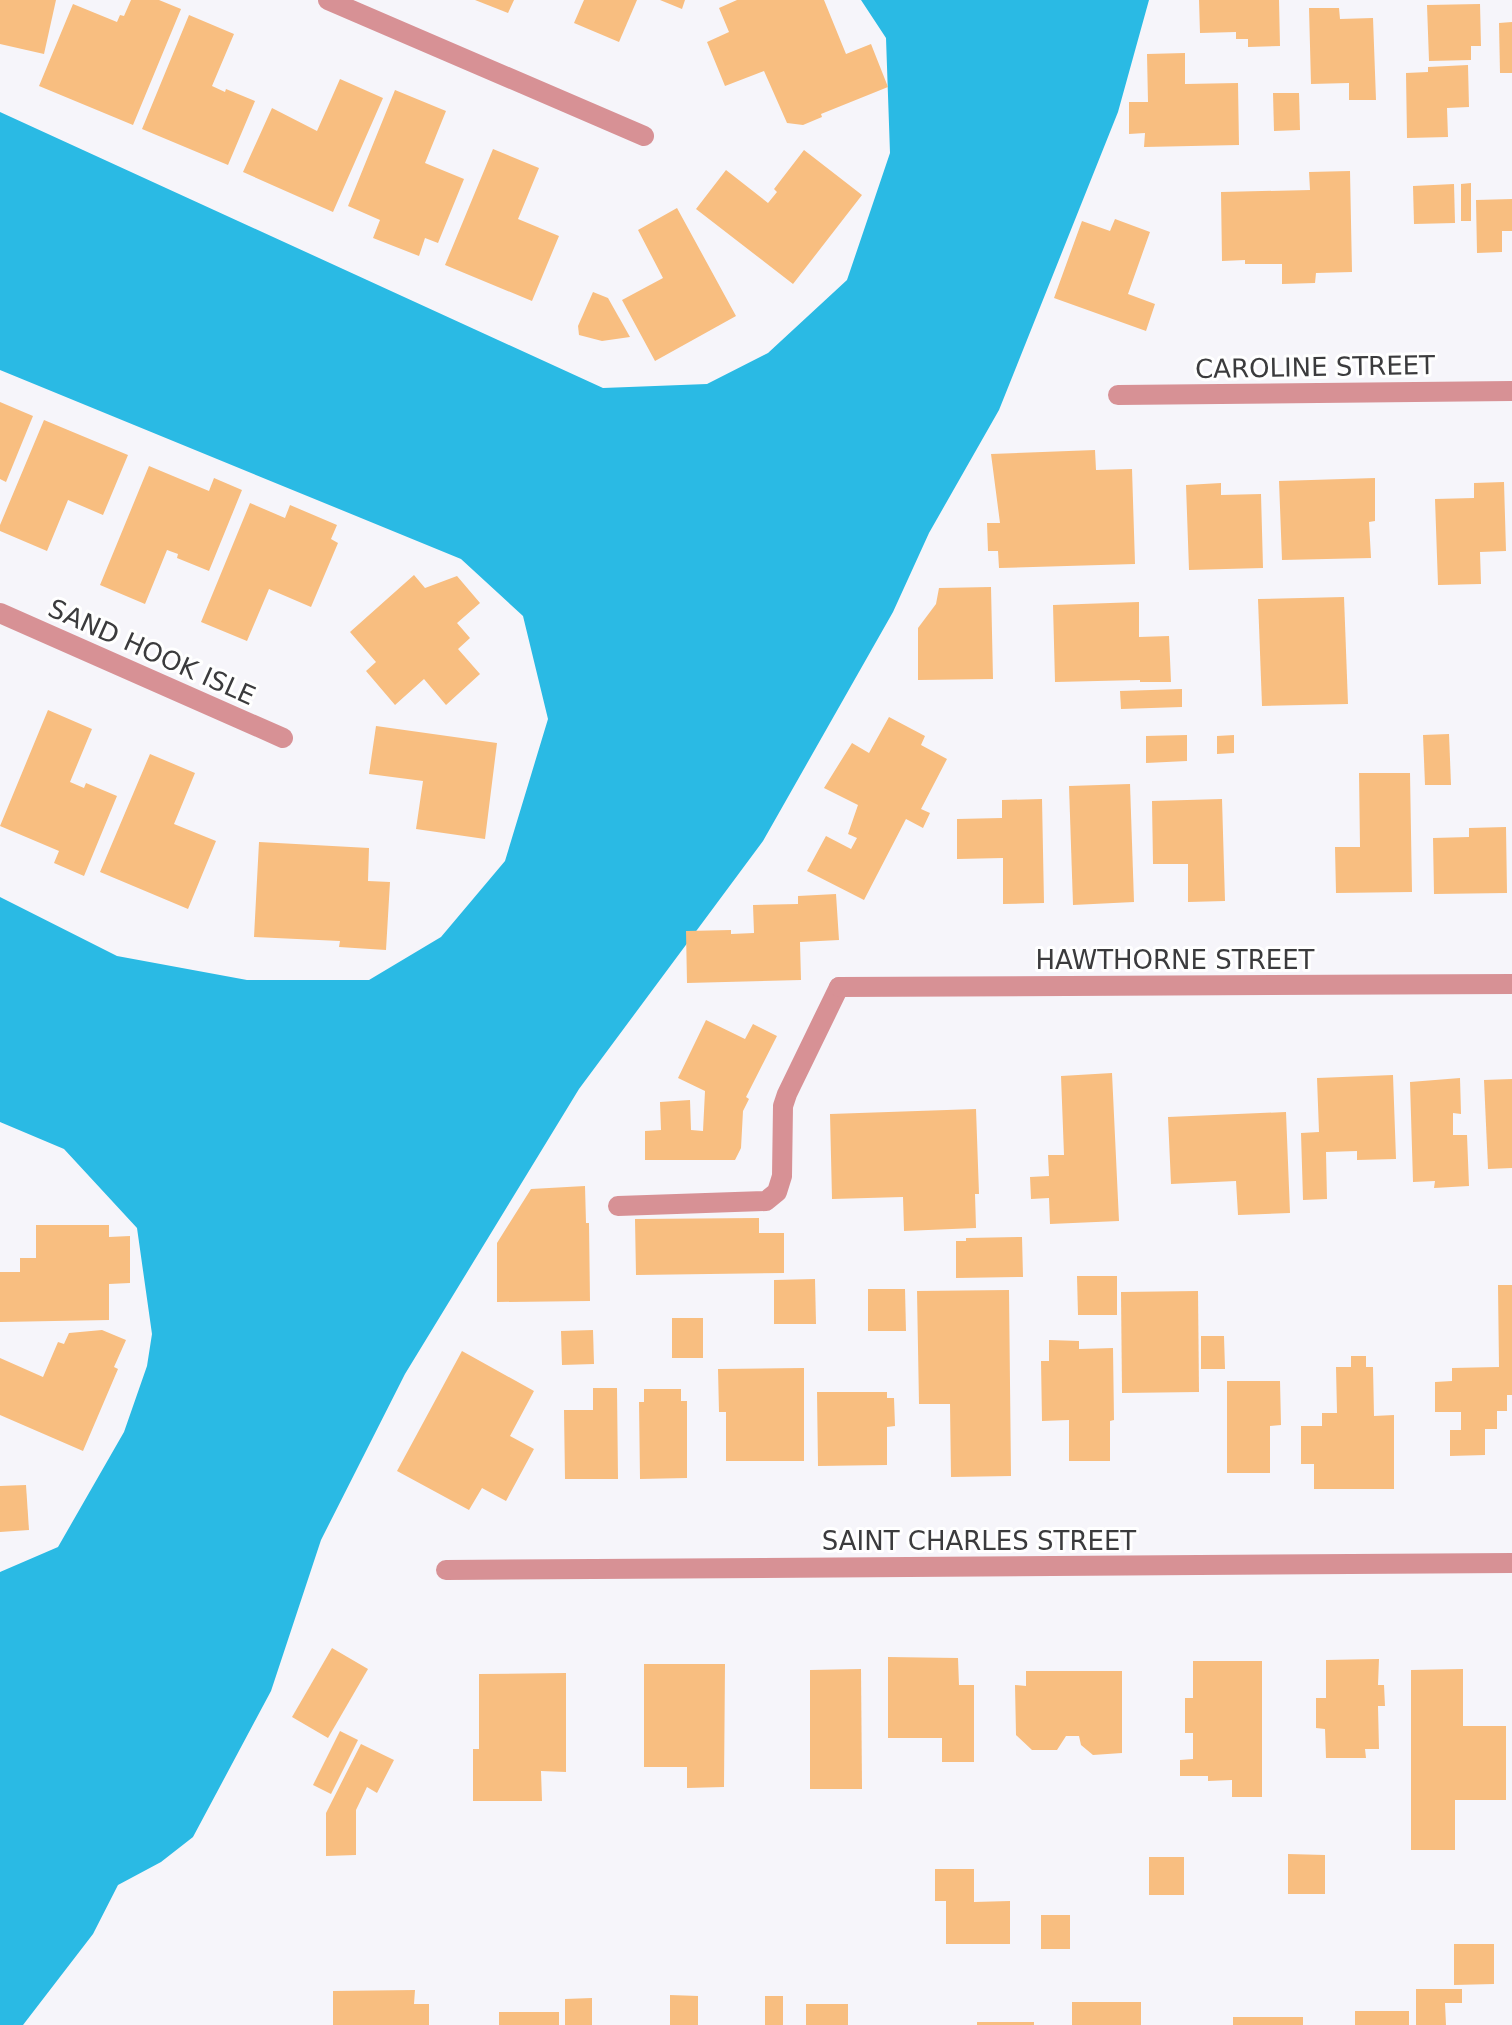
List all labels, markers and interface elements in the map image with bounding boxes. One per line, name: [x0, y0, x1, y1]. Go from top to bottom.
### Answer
street label: CAROLINE STREET: [1195, 350, 1435, 384]
street label: SAND HOOK ISLE: [44, 593, 260, 711]
street label: HAWTHORNE STREET: [1036, 945, 1315, 975]
street label: SAINT CHARLES STREET: [822, 1526, 1136, 1556]

